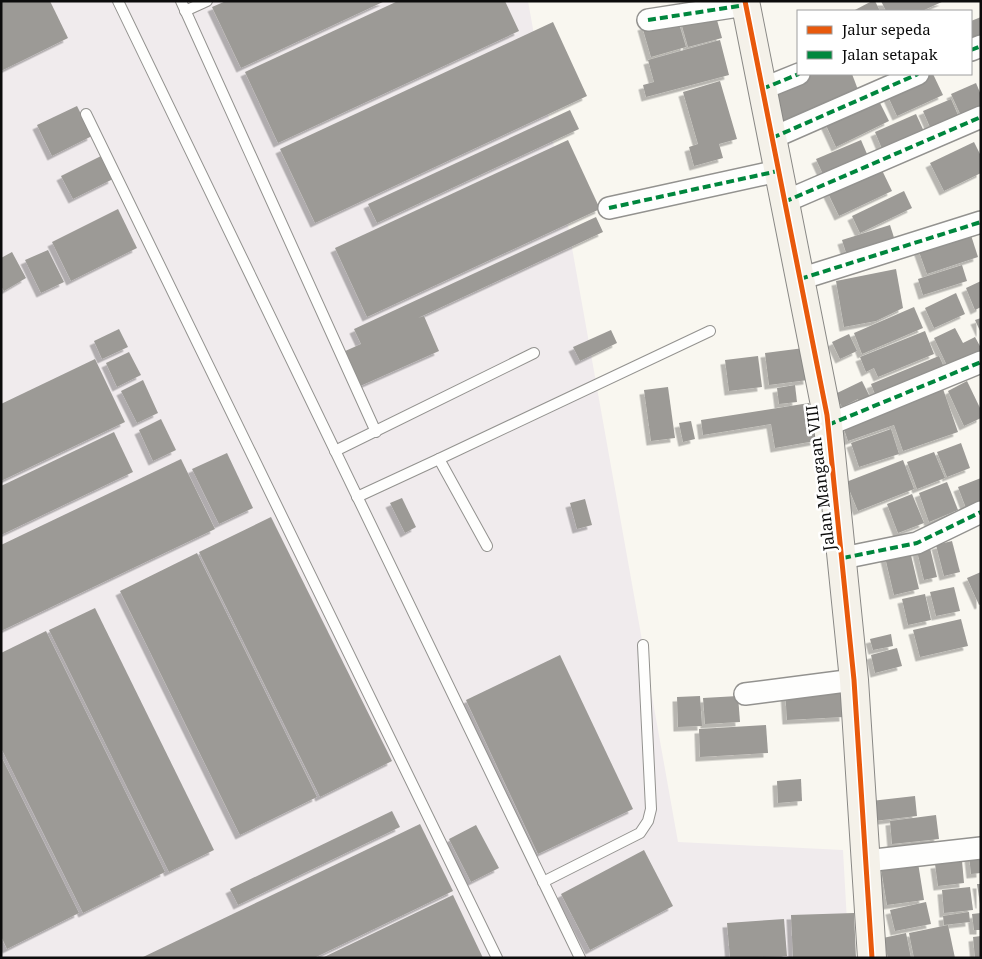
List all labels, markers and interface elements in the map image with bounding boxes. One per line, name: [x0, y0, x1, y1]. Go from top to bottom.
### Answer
legend: [797, 10, 972, 75]
text: Jalur sepeda: [841, 19, 931, 39]
text: Jalan setapak: [841, 44, 938, 64]
street label: Jalan Mangaan VIII: [800, 404, 840, 553]

